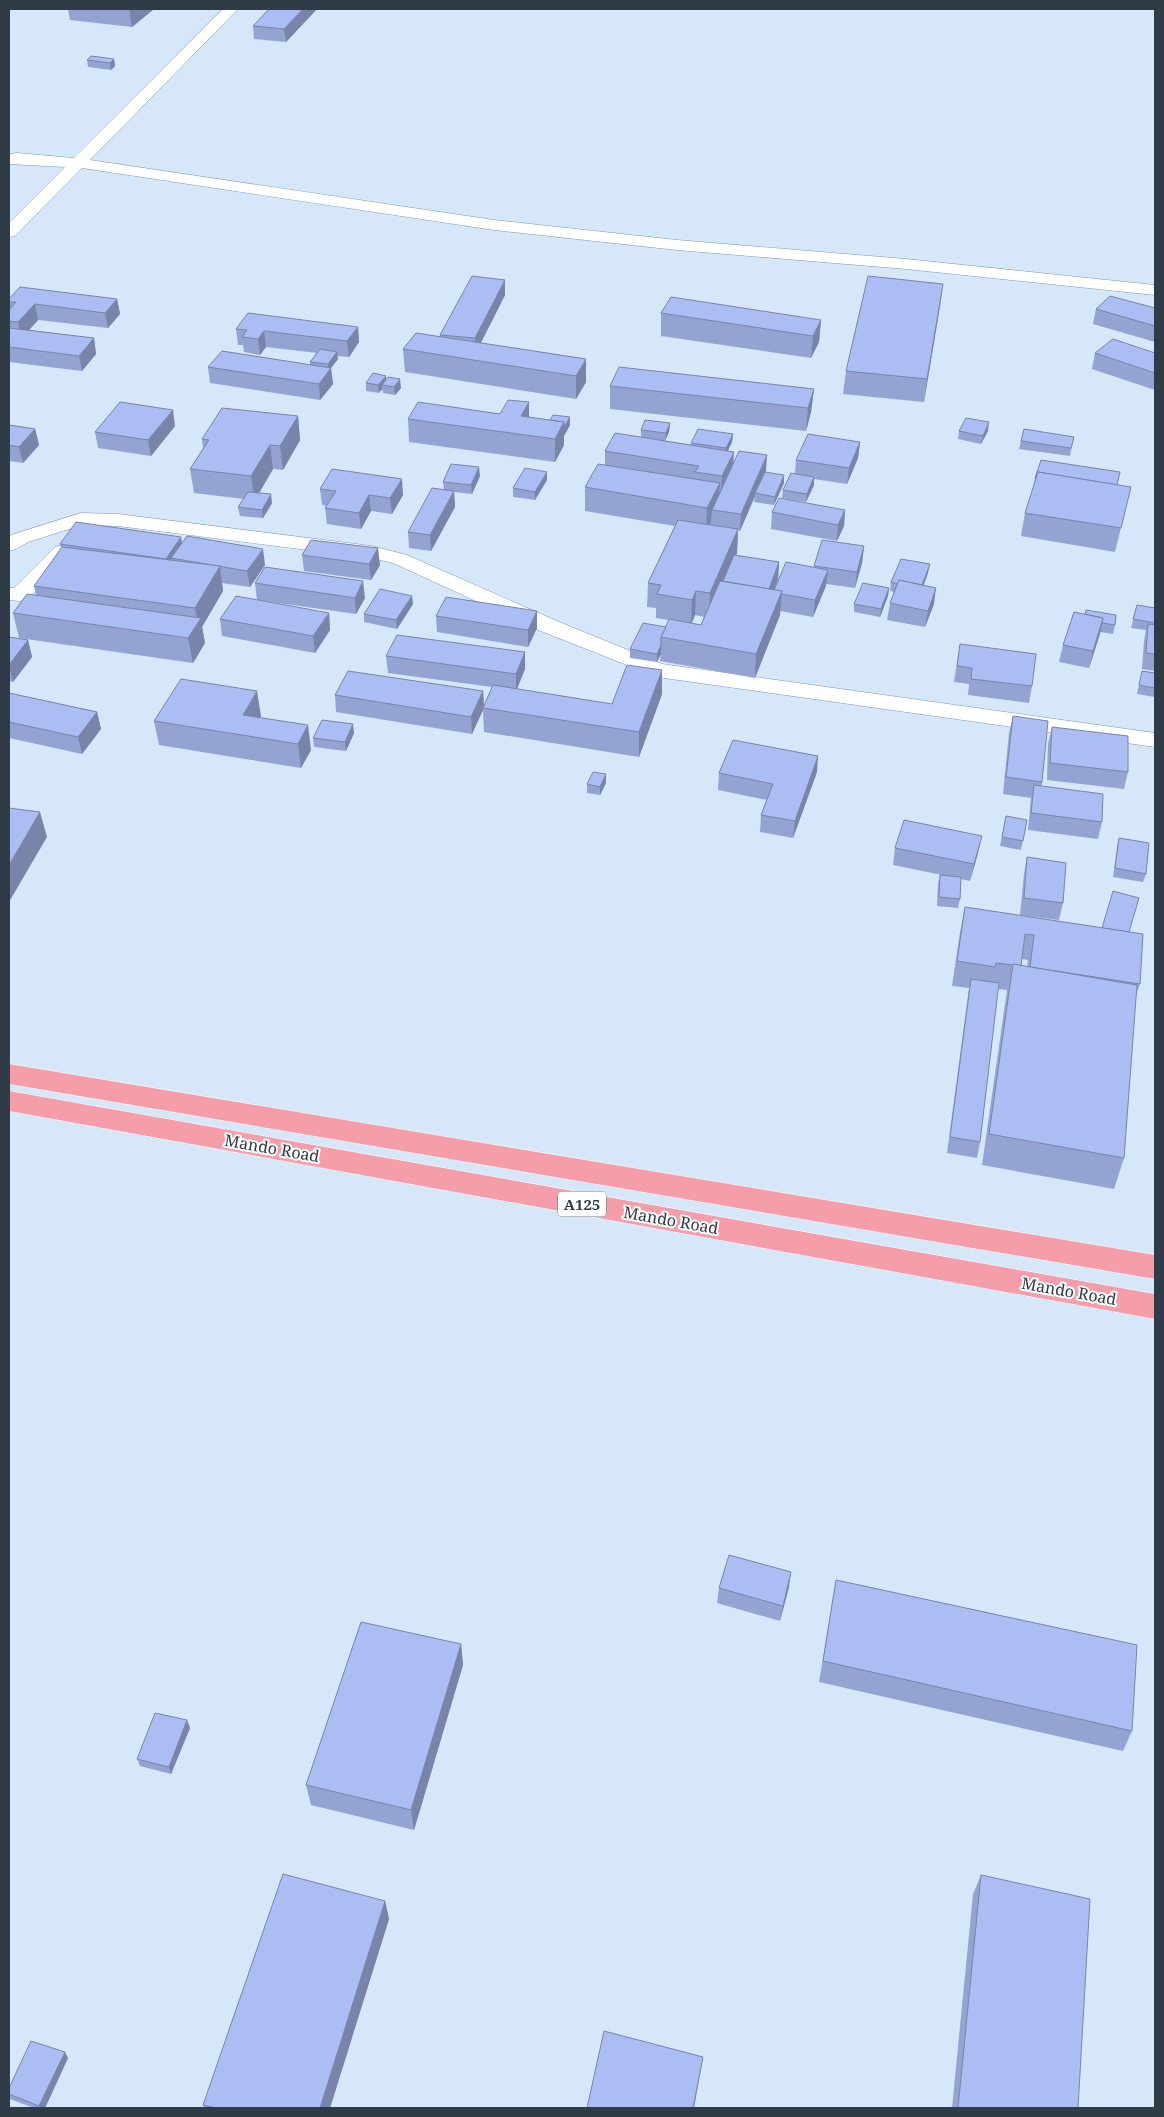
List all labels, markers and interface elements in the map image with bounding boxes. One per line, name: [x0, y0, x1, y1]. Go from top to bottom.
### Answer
street label: Mando Road: [223, 1129, 321, 1167]
road number: A125: [558, 1192, 606, 1216]
street label: Mando Road: [622, 1201, 720, 1239]
street label: Mando Road: [1020, 1272, 1118, 1310]

